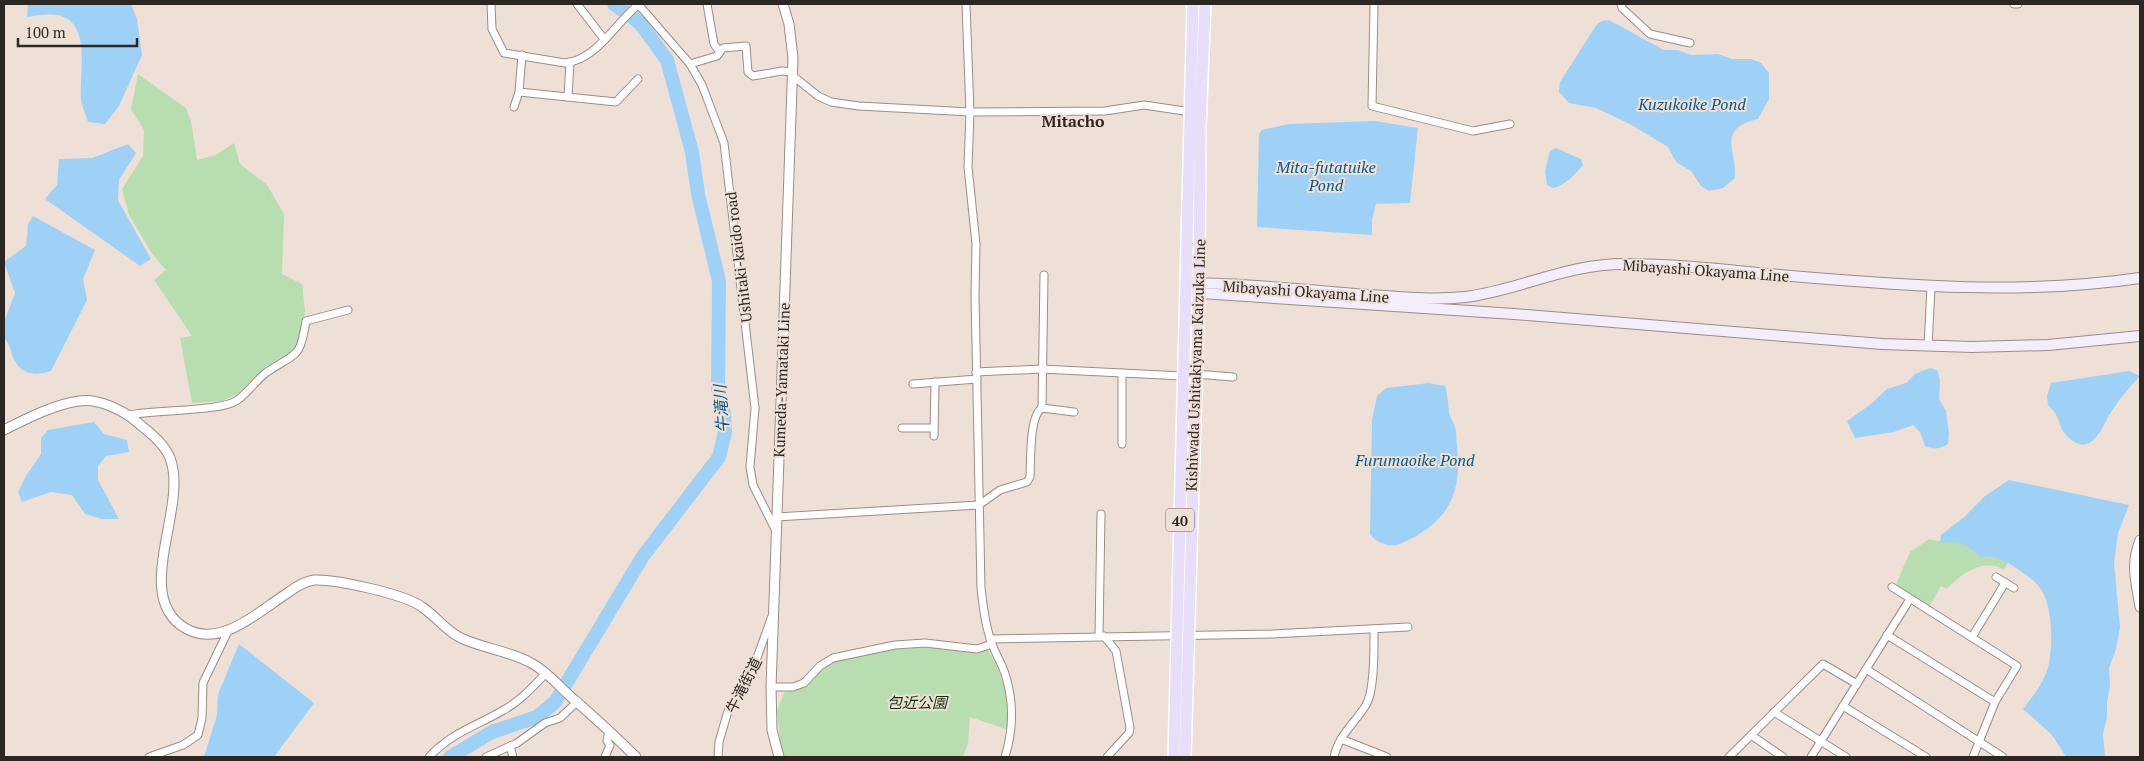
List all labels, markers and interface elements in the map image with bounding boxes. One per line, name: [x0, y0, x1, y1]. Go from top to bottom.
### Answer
scale bar: [18, 15, 136, 47]
text: 100 m: [25, 22, 66, 42]
water label: Kuzukoike Pond: [1637, 93, 1746, 115]
district label: Mitacho: [1042, 110, 1105, 132]
water label: Mita-futatuike Pond: [1275, 156, 1376, 196]
street label: Ushitaki-kaido road: [720, 190, 756, 324]
street label: Kishiwada Ushitakiyama Kaizuka Line: [1181, 238, 1209, 492]
street label: Mibayashi Okayama Line: [1622, 254, 1790, 286]
street label: Mibayashi Okayama Line: [1222, 275, 1390, 307]
street label: Kumeda-Yamataki Line: [768, 302, 794, 458]
water label: 牛滝川: [708, 382, 734, 434]
water label: Furumaoike Pond: [1354, 449, 1475, 471]
road number: 40: [1166, 508, 1194, 532]
street label: 牛滝街道: [720, 654, 766, 716]
park label: 包近公園: [887, 692, 949, 712]

